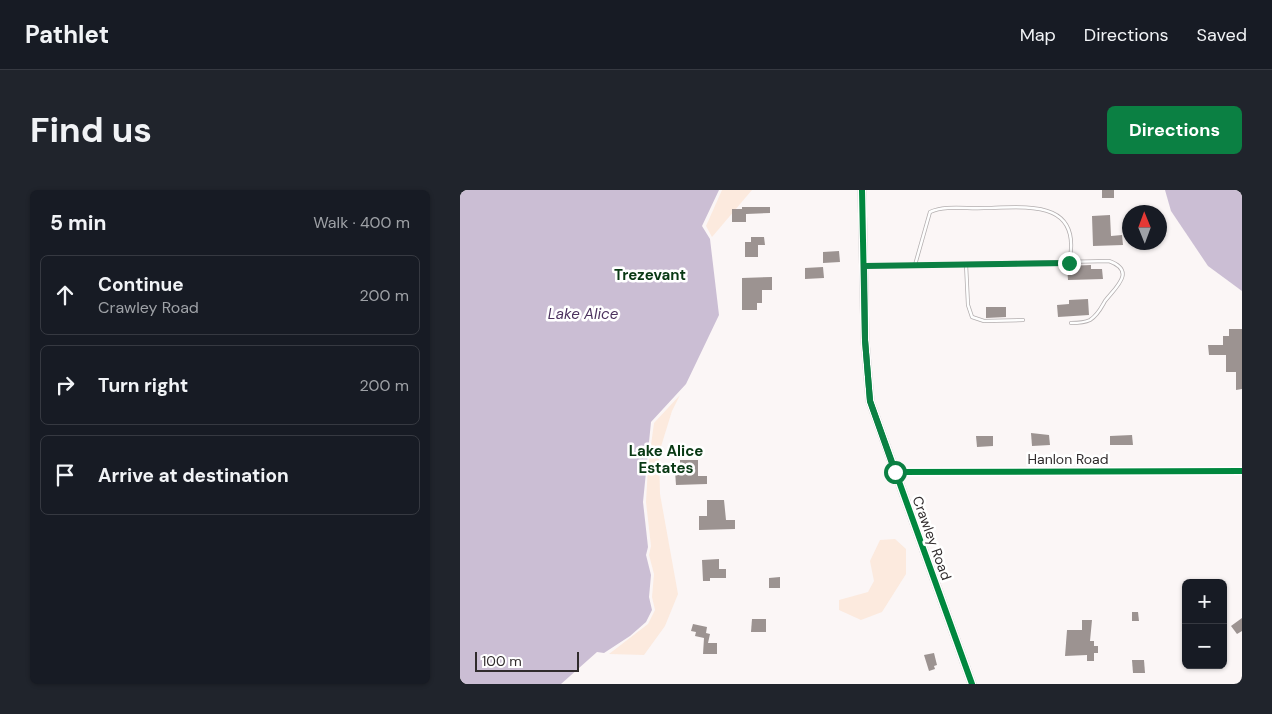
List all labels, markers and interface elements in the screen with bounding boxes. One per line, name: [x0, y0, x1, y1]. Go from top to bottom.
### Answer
text: Pathlet: [25, 19, 109, 50]
text: Map: [1020, 23, 1056, 47]
text: Directions: [1084, 23, 1169, 47]
text: Saved: [1197, 23, 1247, 47]
button: Directions: [1107, 106, 1242, 154]
text: Find us: [30, 107, 152, 153]
north arrow: [1122, 205, 1167, 250]
text: 5 min: [50, 209, 106, 237]
text: Walk · 400 m: [313, 212, 410, 233]
route end: [1058, 252, 1081, 275]
district label: Trezevant: [614, 265, 686, 285]
text: Continue: [98, 272, 184, 297]
icon: ahead: [51, 281, 79, 309]
text: 200 m: [360, 285, 409, 306]
text: Crawley Road: [98, 297, 199, 318]
water label: Lake Alice: [548, 304, 619, 324]
icon: right: [51, 371, 79, 399]
text: Turn right: [98, 373, 188, 398]
text: 200 m: [360, 375, 409, 396]
district label: Lake Alice Estates: [629, 441, 703, 478]
street label: Hanlon Road: [1028, 450, 1108, 468]
icon: arrive: [51, 461, 79, 489]
route start: [884, 461, 907, 484]
text: Arrive at destination: [98, 463, 289, 488]
street label: Crawley Road: [908, 493, 956, 583]
map controls: [1182, 579, 1227, 669]
button: +: [1182, 579, 1227, 624]
button: −: [1182, 624, 1227, 669]
scale bar: [475, 649, 579, 672]
text: 100 m: [482, 652, 522, 670]

